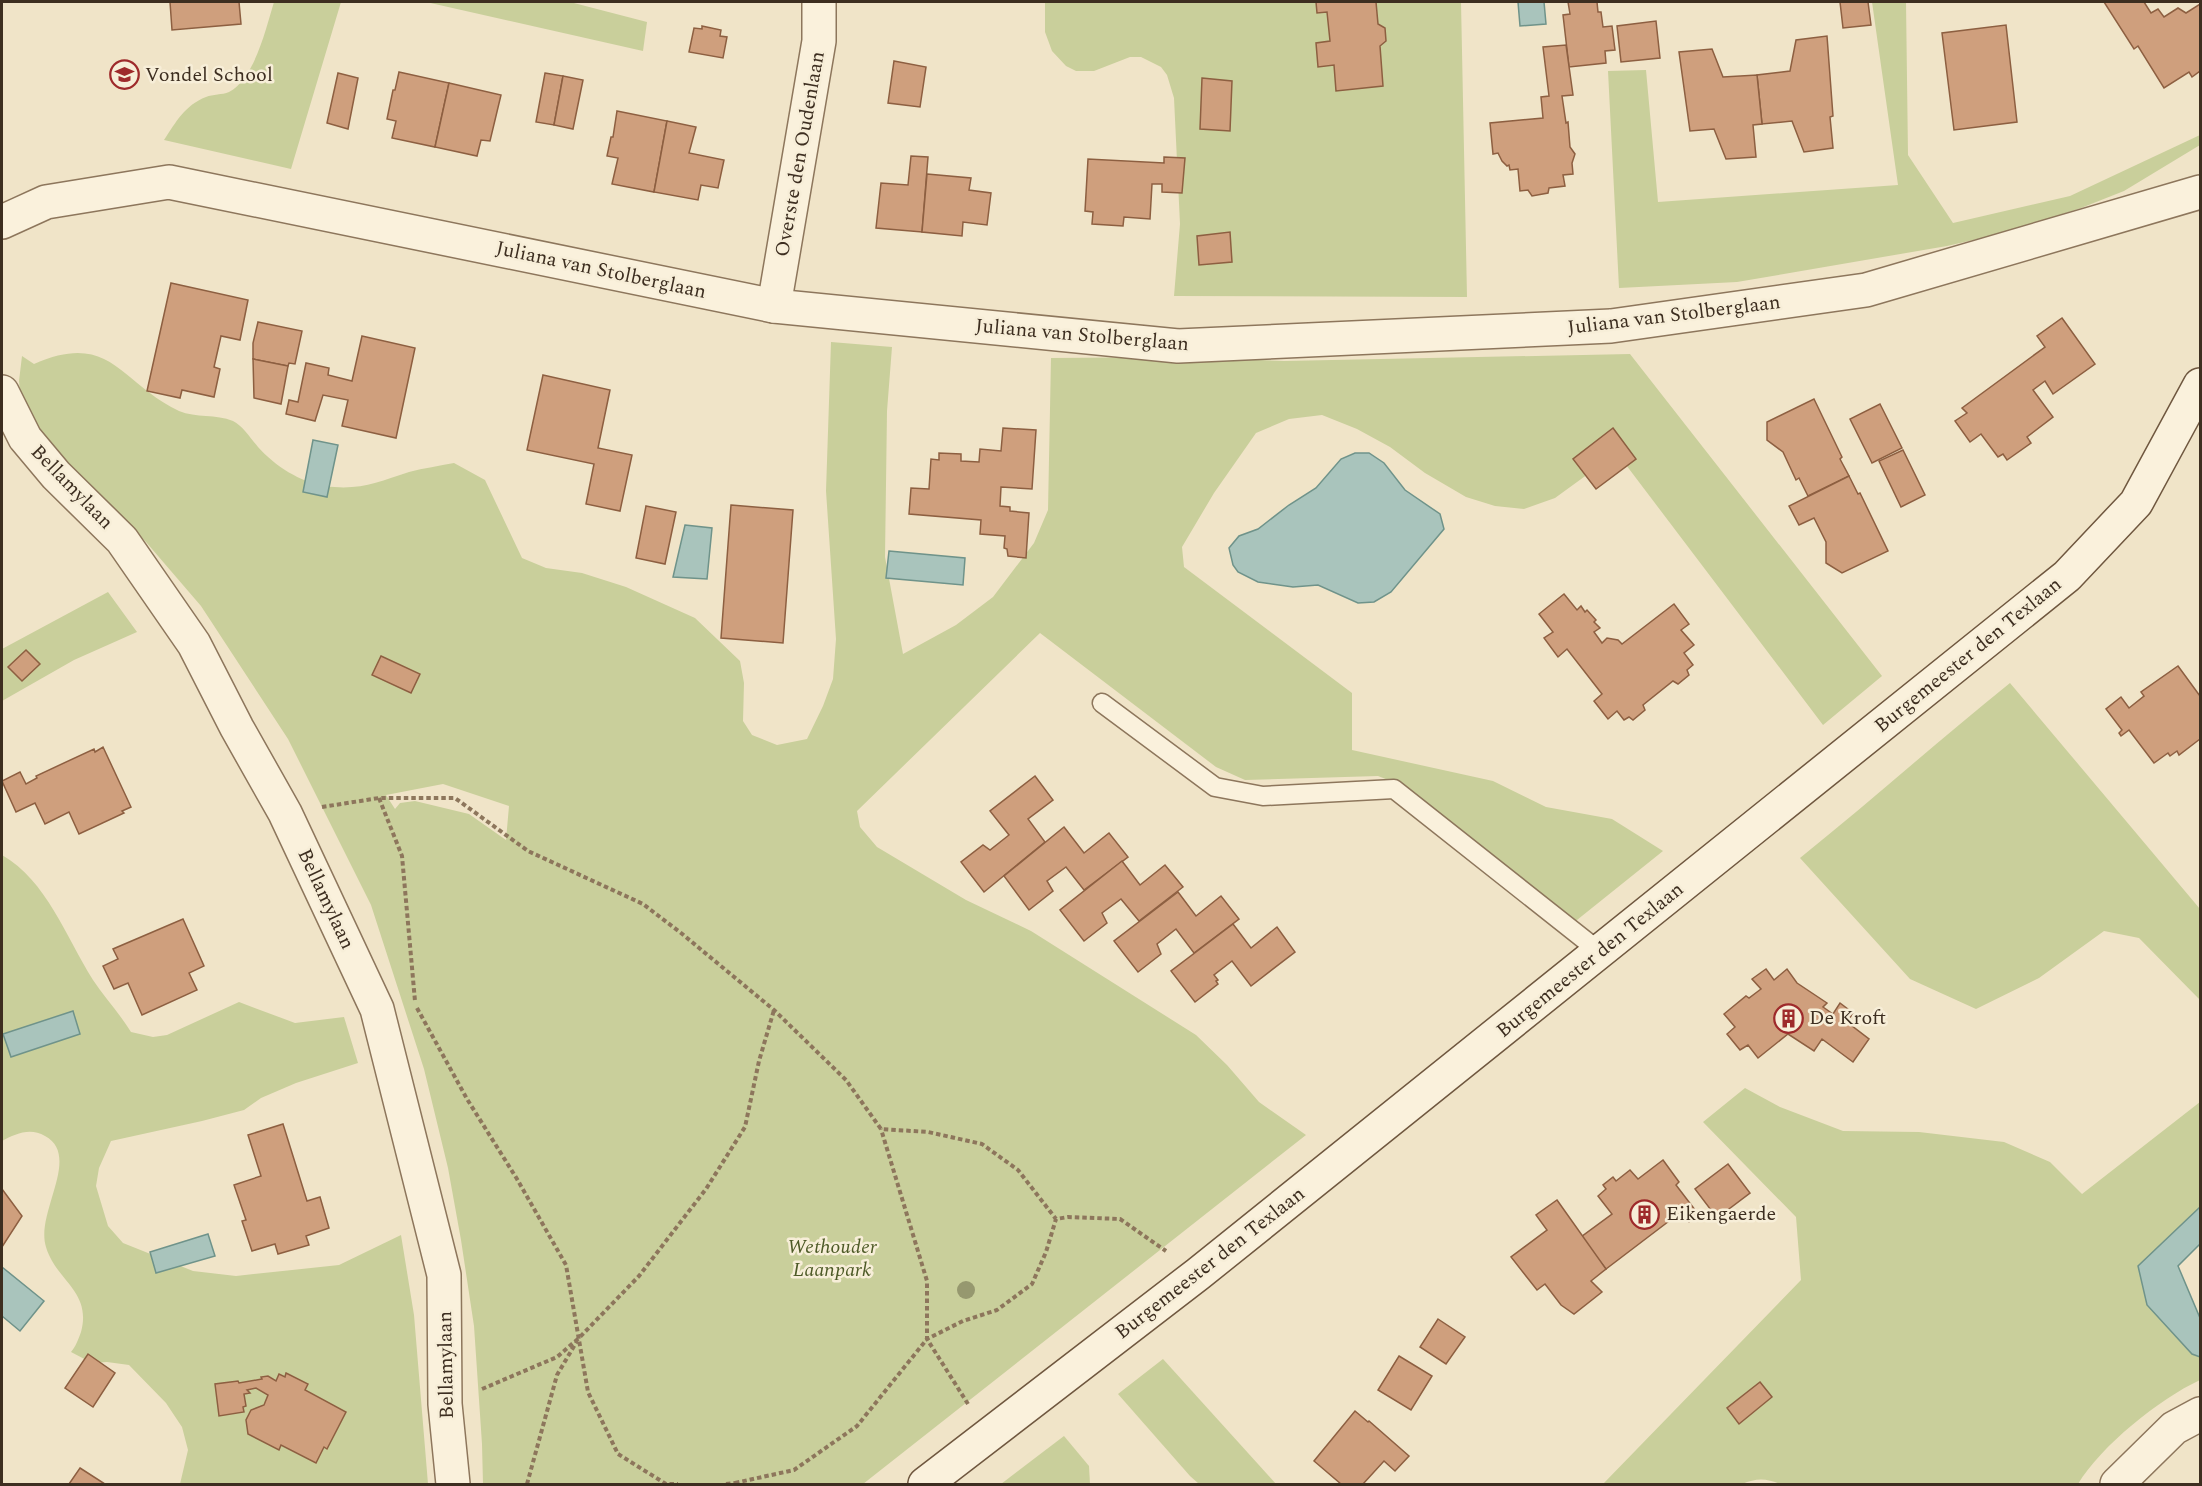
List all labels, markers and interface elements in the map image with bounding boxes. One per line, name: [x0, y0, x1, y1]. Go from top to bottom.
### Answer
street label: Overste den Oudenlaan: [767, 49, 833, 259]
school or university icon: Vondel School: [108, 59, 140, 91]
place label: Vondel School: [145, 60, 273, 90]
street label: Juliana van Stolberglaan: [493, 233, 709, 307]
street label: Juliana van Stolberglaan: [1566, 287, 1782, 343]
street label: Juliana van Stolberglaan: [974, 311, 1190, 359]
street label: Bellamylaan: [24, 438, 120, 536]
street label: Burgemeester den Texlaan: [1868, 570, 2068, 740]
street label: Bellamylaan: [290, 844, 362, 954]
street label: Burgemeester den Texlaan: [1490, 875, 1690, 1045]
building icon: De Kroft: [1772, 1002, 1804, 1034]
place label: De Kroft: [1809, 1003, 1886, 1033]
street label: Burgemeester den Texlaan: [1109, 1179, 1311, 1347]
building icon: Eikengaerde: [1629, 1198, 1661, 1230]
place label: Eikengaerde: [1666, 1199, 1776, 1229]
park label: Wethouder Laanpark: [787, 1232, 878, 1285]
street label: Bellamylaan: [430, 1311, 462, 1419]

